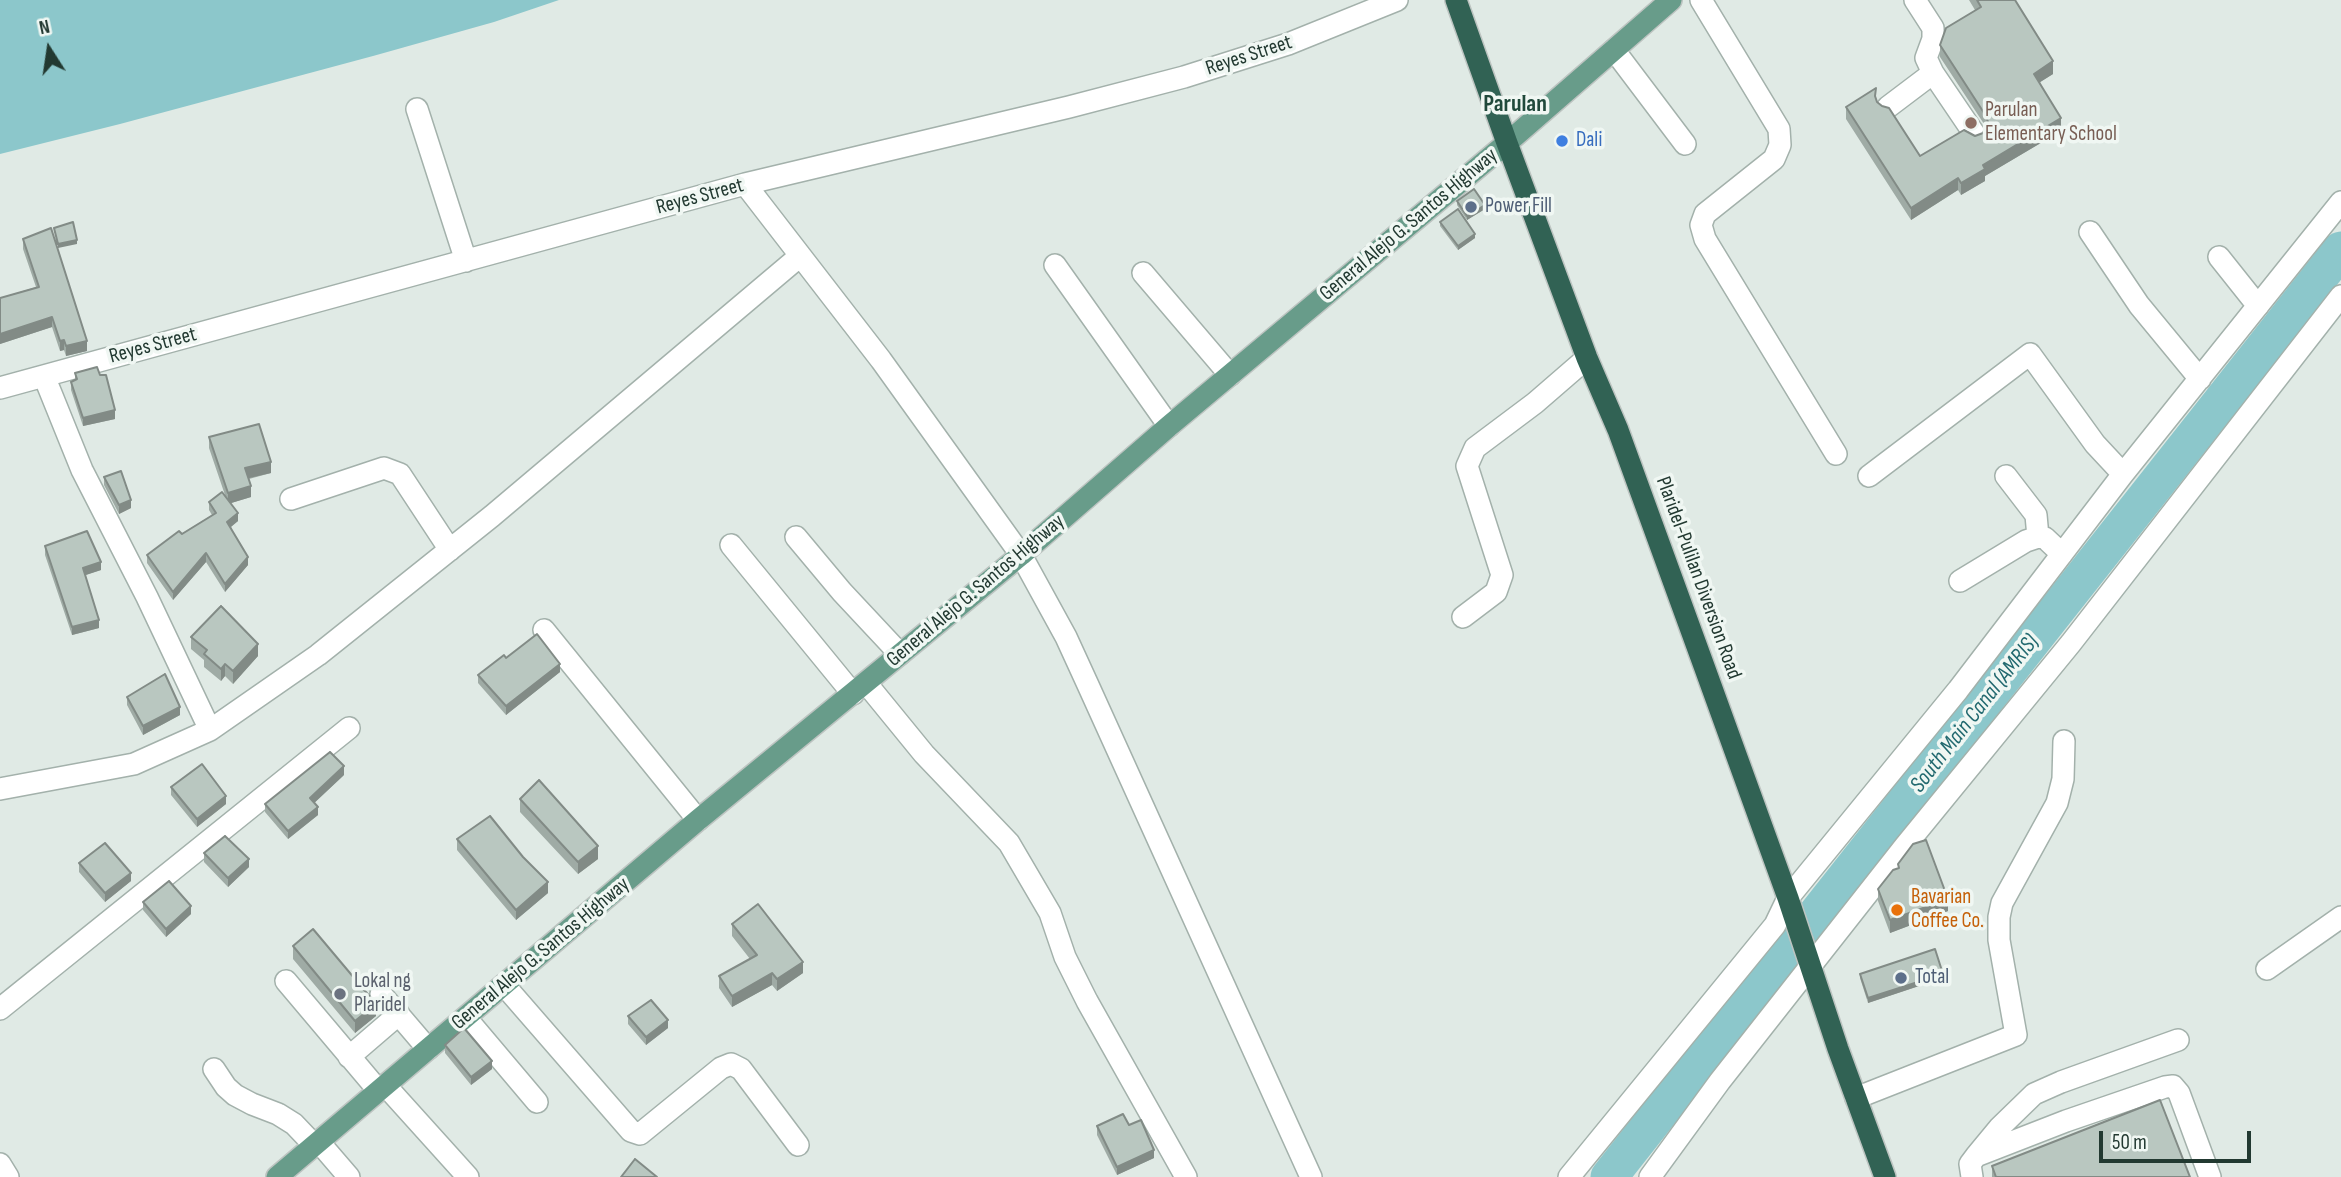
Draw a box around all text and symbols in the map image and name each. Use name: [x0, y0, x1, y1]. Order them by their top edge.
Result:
north arrow: [14, 14, 84, 84]
text: N: [37, 16, 52, 40]
street label: Reyes Street: [1203, 30, 1295, 82]
district label: Parulan: [1483, 91, 1547, 119]
place label: Parulan Elementary School: [1985, 98, 2117, 148]
marker: Parulan Elementary School: [1963, 115, 1979, 131]
place label: Dali: [1576, 128, 1603, 154]
marker: Dali: [1554, 133, 1570, 149]
street label: General Alejo G. Santos Highway: [1315, 143, 1503, 307]
street label: Reyes Street: [654, 173, 746, 221]
place label: Power Fill: [1485, 194, 1552, 220]
marker: Power Fill: [1463, 199, 1479, 215]
street label: Reyes Street: [107, 322, 199, 370]
street label: Plaridel-Pulilan Diversion Road: [1650, 473, 1746, 683]
street label: General Alejo G. Santos Highway: [882, 509, 1070, 673]
water label: South Main Canal (AMRIS): [1905, 629, 2045, 799]
street label: General Alejo G. Santos Highway: [447, 872, 635, 1036]
place label: Bavarian Coffee Co.: [1911, 885, 1984, 935]
marker: Bavarian Coffee Co.: [1889, 902, 1905, 918]
place label: Total: [1915, 965, 1949, 991]
place label: Lokal ng Plaridel: [354, 969, 411, 1019]
marker: Total: [1893, 970, 1909, 986]
marker: Lokal ng Plaridel: [332, 986, 348, 1002]
scale bar: [2103, 1118, 2255, 1162]
text: 50 m: [2112, 1130, 2147, 1155]

